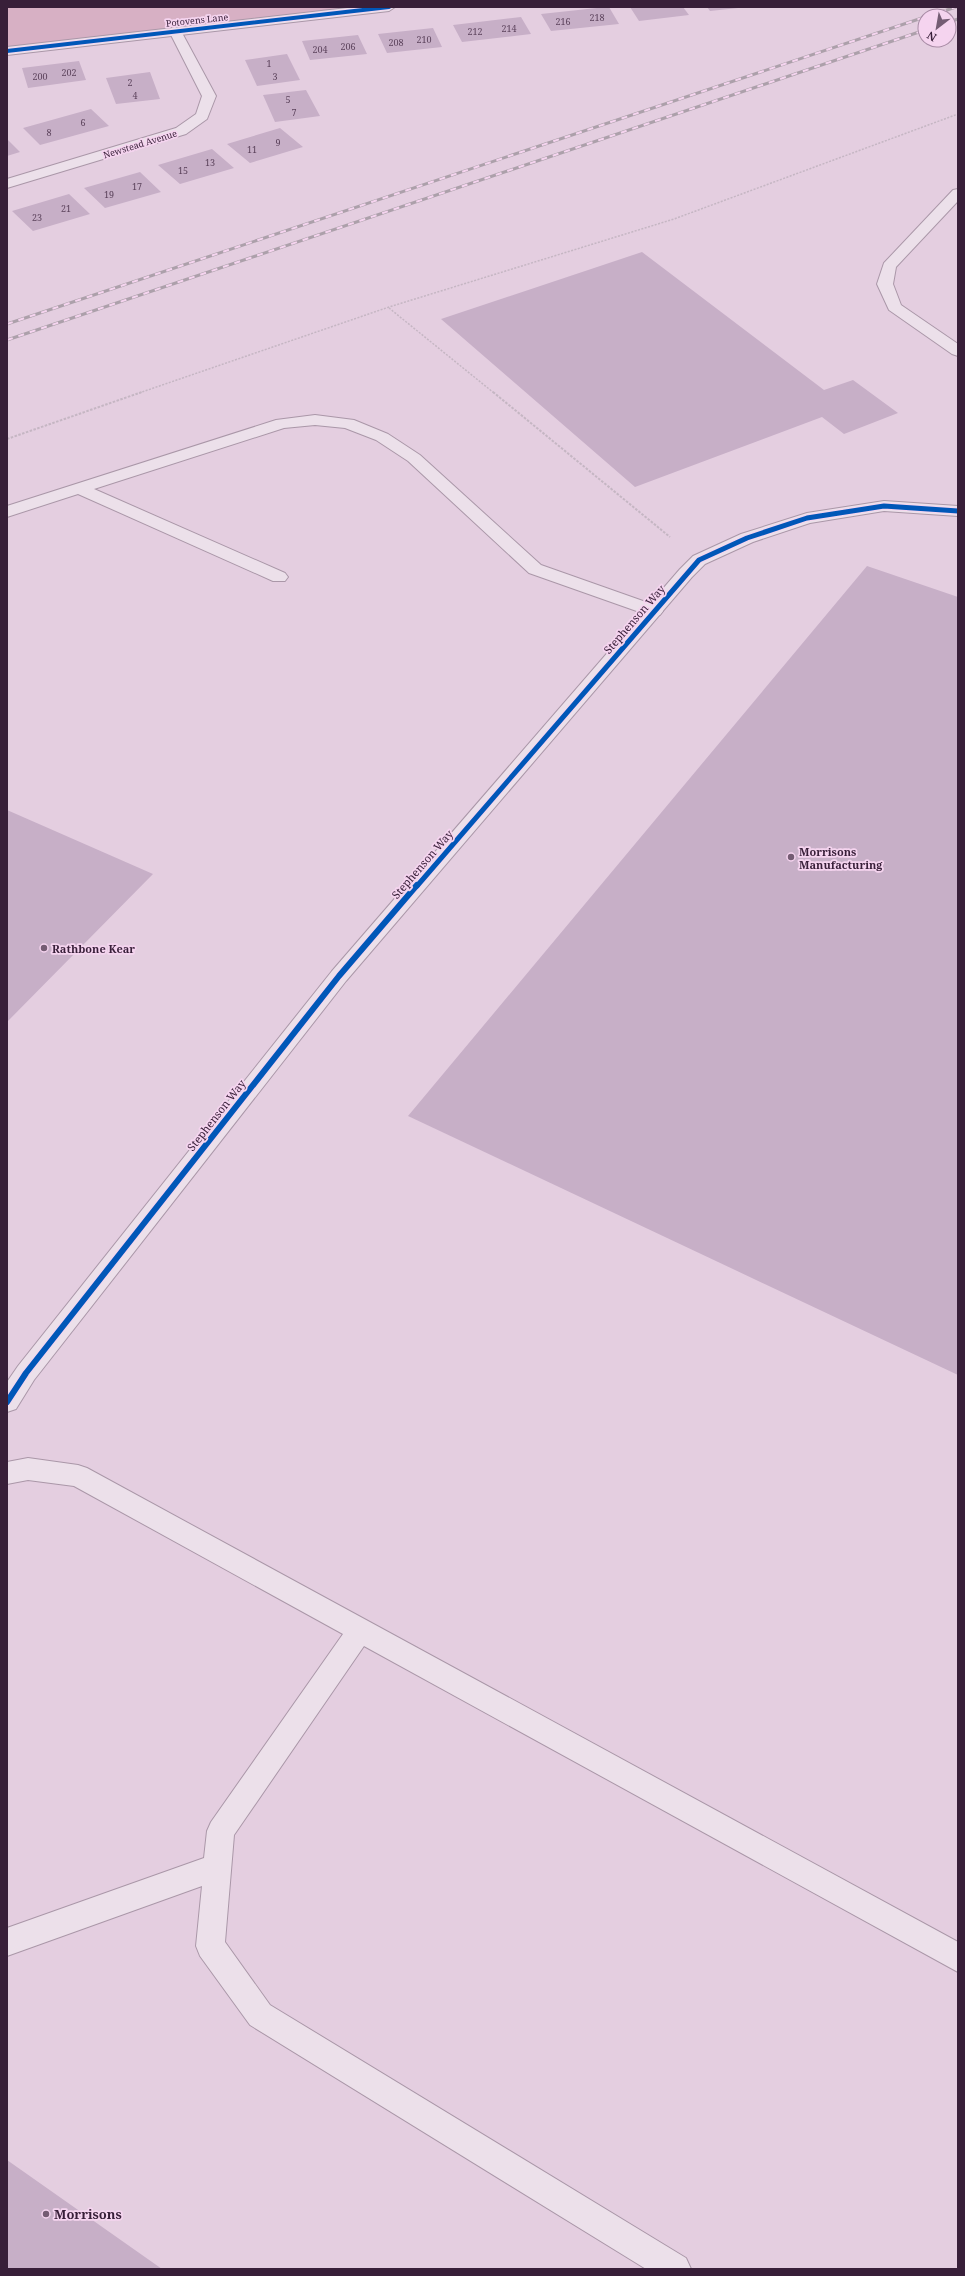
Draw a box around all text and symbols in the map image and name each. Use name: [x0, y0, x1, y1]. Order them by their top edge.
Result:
north arrow: [917, 8, 957, 48]
street label: Potovens Lane: [165, 10, 229, 30]
house number: 218: [589, 11, 605, 24]
house number: 216: [555, 15, 571, 28]
house number: 214: [501, 22, 517, 35]
house number: 212: [467, 25, 483, 38]
text: N: [924, 28, 939, 46]
house number: 210: [416, 33, 432, 46]
house number: 208: [388, 36, 404, 49]
house number: 206: [340, 40, 356, 53]
house number: 204: [312, 43, 328, 56]
house number: 1: [266, 57, 272, 70]
house number: 202: [61, 66, 77, 79]
house number: 200: [32, 70, 48, 83]
house number: 3: [272, 70, 278, 83]
house number: 2: [127, 76, 133, 89]
house number: 4: [132, 89, 138, 102]
house number: 5: [285, 93, 291, 106]
house number: 7: [291, 106, 297, 119]
house number: 6: [80, 116, 86, 129]
house number: 8: [46, 126, 52, 139]
street label: Newstead Avenue: [101, 127, 179, 161]
house number: 9: [275, 136, 281, 149]
house number: 11: [247, 143, 257, 156]
house number: 13: [205, 156, 215, 169]
house number: 15: [178, 164, 188, 177]
house number: 17: [132, 180, 142, 193]
house number: 19: [104, 188, 114, 201]
house number: 21: [61, 202, 71, 215]
house number: 23: [32, 211, 42, 224]
street label: Stephenson Way: [600, 581, 669, 657]
street label: Stephenson Way: [388, 826, 457, 902]
place label: Morrisons Manufacturing: [799, 844, 883, 872]
marker: Morrisons Manufacturing: [786, 852, 796, 862]
place label: Rathbone Kear: [52, 941, 135, 956]
marker: Rathbone Kear: [39, 943, 49, 953]
street label: Stephenson Way: [183, 1076, 249, 1154]
place label: Morrisons: [54, 2205, 122, 2223]
marker: Morrisons: [41, 2209, 51, 2219]

